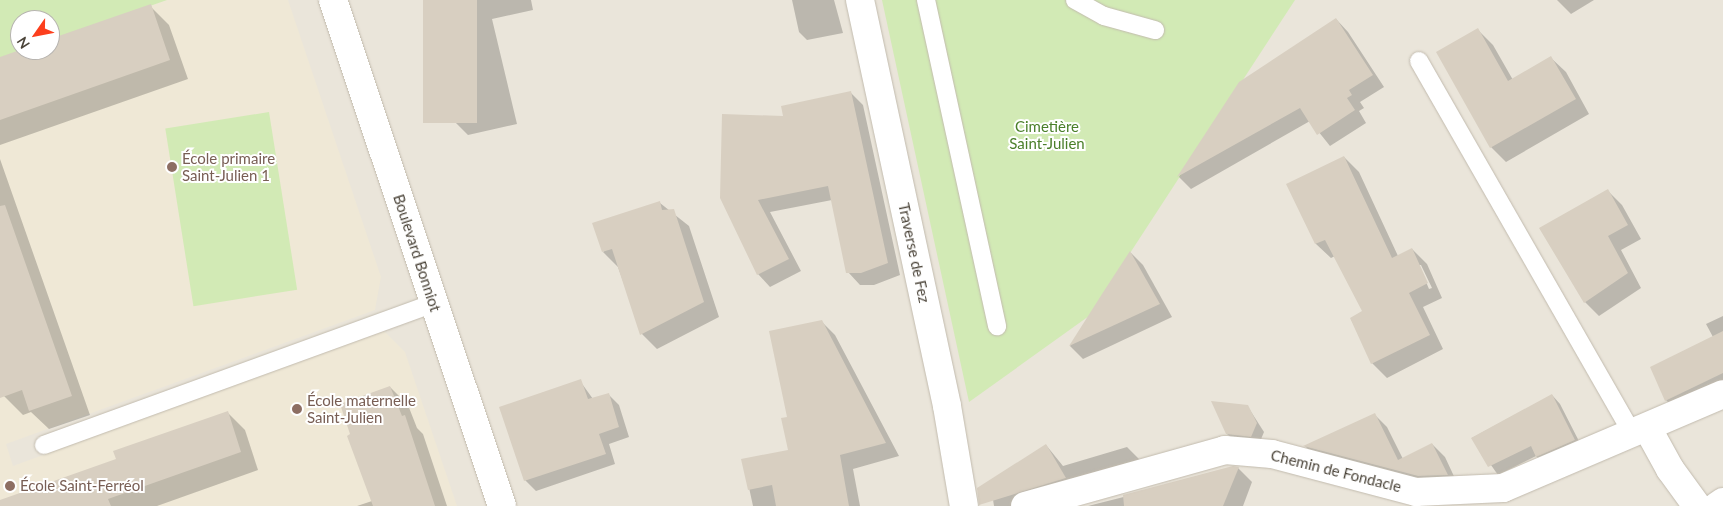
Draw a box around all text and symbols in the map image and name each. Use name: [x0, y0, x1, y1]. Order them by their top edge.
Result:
north arrow: [10, 10, 60, 60]
text: N: [13, 34, 33, 52]
park label: Cimetière Saint-Julien: [1009, 117, 1085, 152]
place label: École primaire Saint-Julien 1: [182, 149, 275, 184]
marker: École primaire Saint-Julien 1: [166, 161, 178, 173]
street label: Boulevard Bonniot: [390, 192, 444, 314]
street label: Traverse de Fez: [895, 201, 933, 305]
place label: École maternelle Saint-Julien: [307, 391, 416, 426]
marker: École maternelle Saint-Julien: [291, 403, 303, 415]
street label: Chemin de Fondacle: [1269, 446, 1403, 496]
place label: École Saint-Ferréol: [20, 477, 144, 495]
marker: École Saint-Ferréol: [4, 480, 16, 492]

